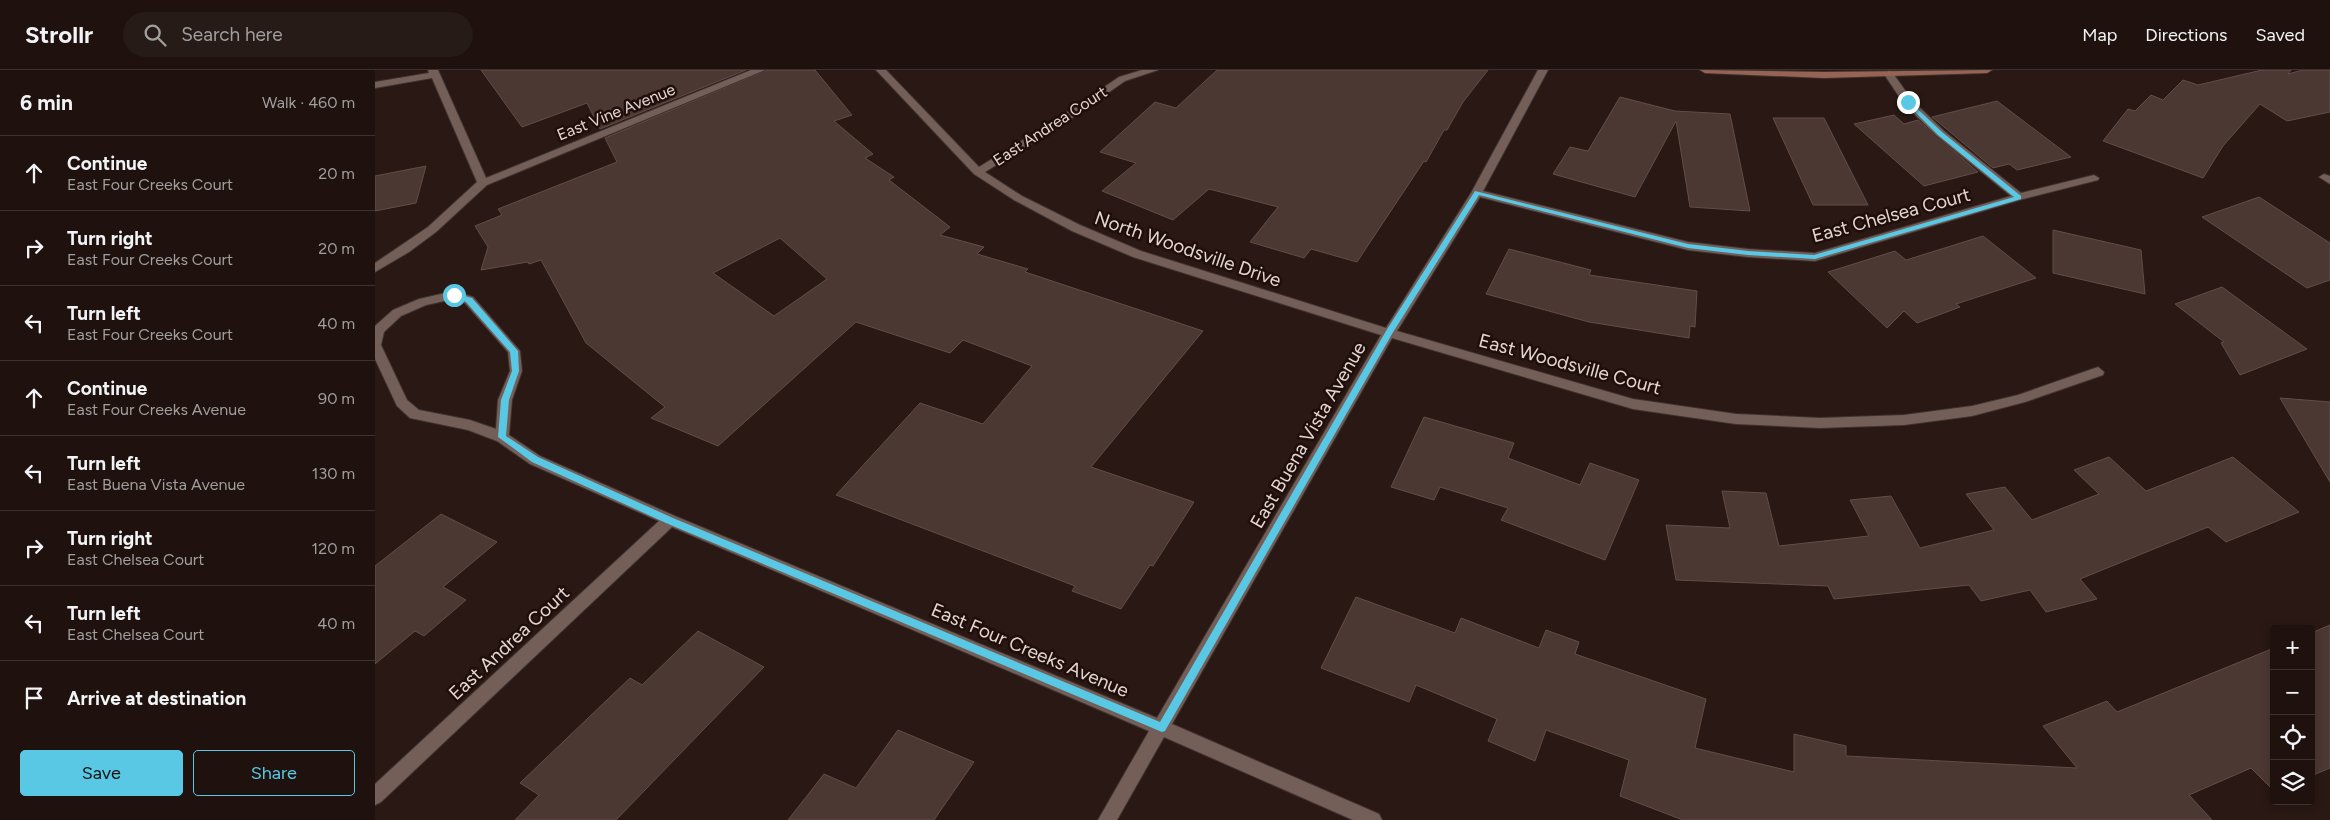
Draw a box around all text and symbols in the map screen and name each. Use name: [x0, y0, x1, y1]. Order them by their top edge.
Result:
search box: [123, 12, 473, 57]
text: Strollr: [25, 20, 93, 49]
icon: search: [141, 21, 169, 49]
text: Search here: [181, 23, 283, 46]
text: Map: [2082, 24, 2117, 46]
text: Directions: [2145, 24, 2227, 46]
text: Saved: [2255, 24, 2305, 46]
street label: East Vine Avenue: [554, 80, 678, 144]
street label: East Andrea Court: [990, 82, 1110, 170]
text: 6 min: [20, 90, 73, 115]
route end: [1897, 91, 1920, 114]
text: Walk · 460 m: [262, 93, 355, 112]
text: Continue: [67, 152, 147, 175]
icon: ahead: [20, 159, 48, 187]
text: 20 m: [318, 164, 355, 183]
text: East Four Creeks Court: [67, 175, 233, 194]
street label: East Chelsea Court: [1809, 183, 1973, 247]
street label: North Woodsville Drive: [1092, 206, 1284, 292]
text: Turn right: [67, 227, 153, 250]
icon: right: [20, 234, 48, 262]
text: 20 m: [318, 239, 355, 258]
text: East Four Creeks Court: [67, 250, 233, 269]
route start: [443, 284, 466, 307]
text: Turn left: [67, 302, 141, 325]
icon: left: [20, 309, 48, 337]
text: 40 m: [317, 314, 355, 333]
text: East Four Creeks Court: [67, 325, 233, 344]
street label: East Woodsville Court: [1476, 329, 1664, 399]
street label: East Buena Vista Avenue: [1245, 338, 1371, 532]
text: Continue: [67, 377, 147, 400]
icon: ahead: [20, 384, 48, 412]
text: 90 m: [318, 389, 355, 408]
text: East Four Creeks Avenue: [67, 400, 246, 419]
text: Turn left: [67, 452, 141, 475]
icon: left: [20, 459, 48, 487]
text: 130 m: [312, 464, 355, 483]
text: East Buena Vista Avenue: [67, 475, 245, 494]
text: Turn right: [67, 527, 153, 550]
icon: right: [20, 534, 48, 562]
text: 120 m: [312, 539, 355, 558]
text: East Chelsea Court: [67, 550, 204, 569]
street label: East Andrea Court: [444, 581, 574, 705]
street label: East Four Creeks Avenue: [928, 598, 1132, 702]
text: Turn left: [67, 602, 141, 625]
icon: left: [20, 609, 48, 637]
text: 40 m: [317, 614, 355, 633]
text: East Chelsea Court: [67, 625, 204, 644]
map controls: [2270, 625, 2315, 805]
button: +: [2270, 625, 2315, 670]
button: −: [2270, 670, 2315, 715]
icon: arrive: [20, 684, 48, 712]
text: Arrive at destination: [67, 687, 246, 710]
button: locate: [2270, 715, 2315, 760]
button: Save: [20, 750, 183, 796]
button: Share: [193, 750, 355, 796]
button: layers: [2270, 760, 2315, 805]

